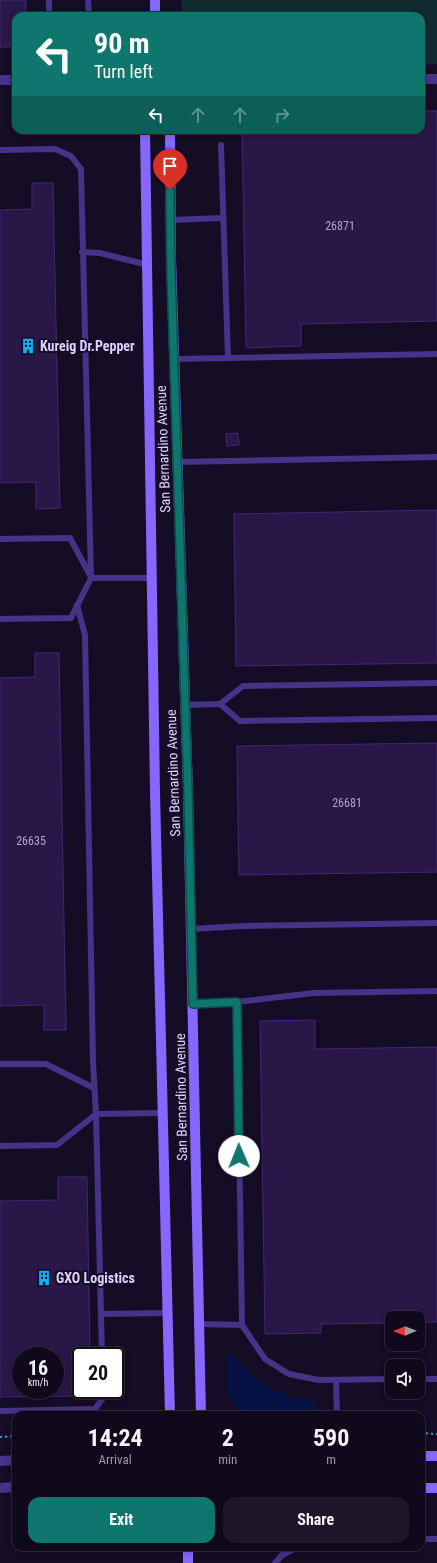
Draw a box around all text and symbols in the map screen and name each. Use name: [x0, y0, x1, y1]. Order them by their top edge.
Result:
text: 90 m: [94, 27, 150, 60]
icon: left: [28, 28, 80, 80]
text: Turn left: [94, 61, 153, 82]
icon: left: [145, 104, 167, 126]
icon: ahead: [187, 104, 209, 126]
icon: ahead: [229, 104, 251, 126]
icon: right: [271, 104, 293, 126]
pin: [153, 149, 187, 190]
icon: arrive: [159, 155, 181, 177]
house number: 26871: [325, 219, 355, 233]
building icon: Kureig Dr.Pepper: [19, 337, 37, 355]
place label: Kureig Dr.Pepper: [40, 338, 135, 354]
street label: San Bernardino Avenue: [153, 385, 173, 513]
street label: San Bernardino Avenue: [163, 709, 183, 837]
house number: 26681: [332, 796, 362, 810]
house number: 26635: [16, 834, 46, 848]
street label: San Bernardino Avenue: [172, 1033, 190, 1161]
position arrow: [218, 1135, 260, 1177]
building icon: GXO Logistics: [35, 1269, 53, 1287]
place label: GXO Logistics: [56, 1270, 135, 1286]
north arrow: [385, 1311, 425, 1351]
map controls: [385, 1311, 425, 1399]
speed limit sign: 20: [72, 1347, 124, 1399]
text: 16: [28, 1356, 48, 1380]
button: sound: [385, 1359, 425, 1399]
text: km/h: [28, 1377, 48, 1388]
text: 14:24: [88, 1424, 143, 1452]
text: 2: [222, 1424, 234, 1452]
text: 590: [313, 1424, 349, 1452]
text: Arrival: [99, 1452, 132, 1467]
text: min: [218, 1452, 237, 1467]
text: m: [326, 1452, 336, 1467]
button: Exit: [28, 1497, 215, 1543]
button: Share: [223, 1497, 409, 1543]

